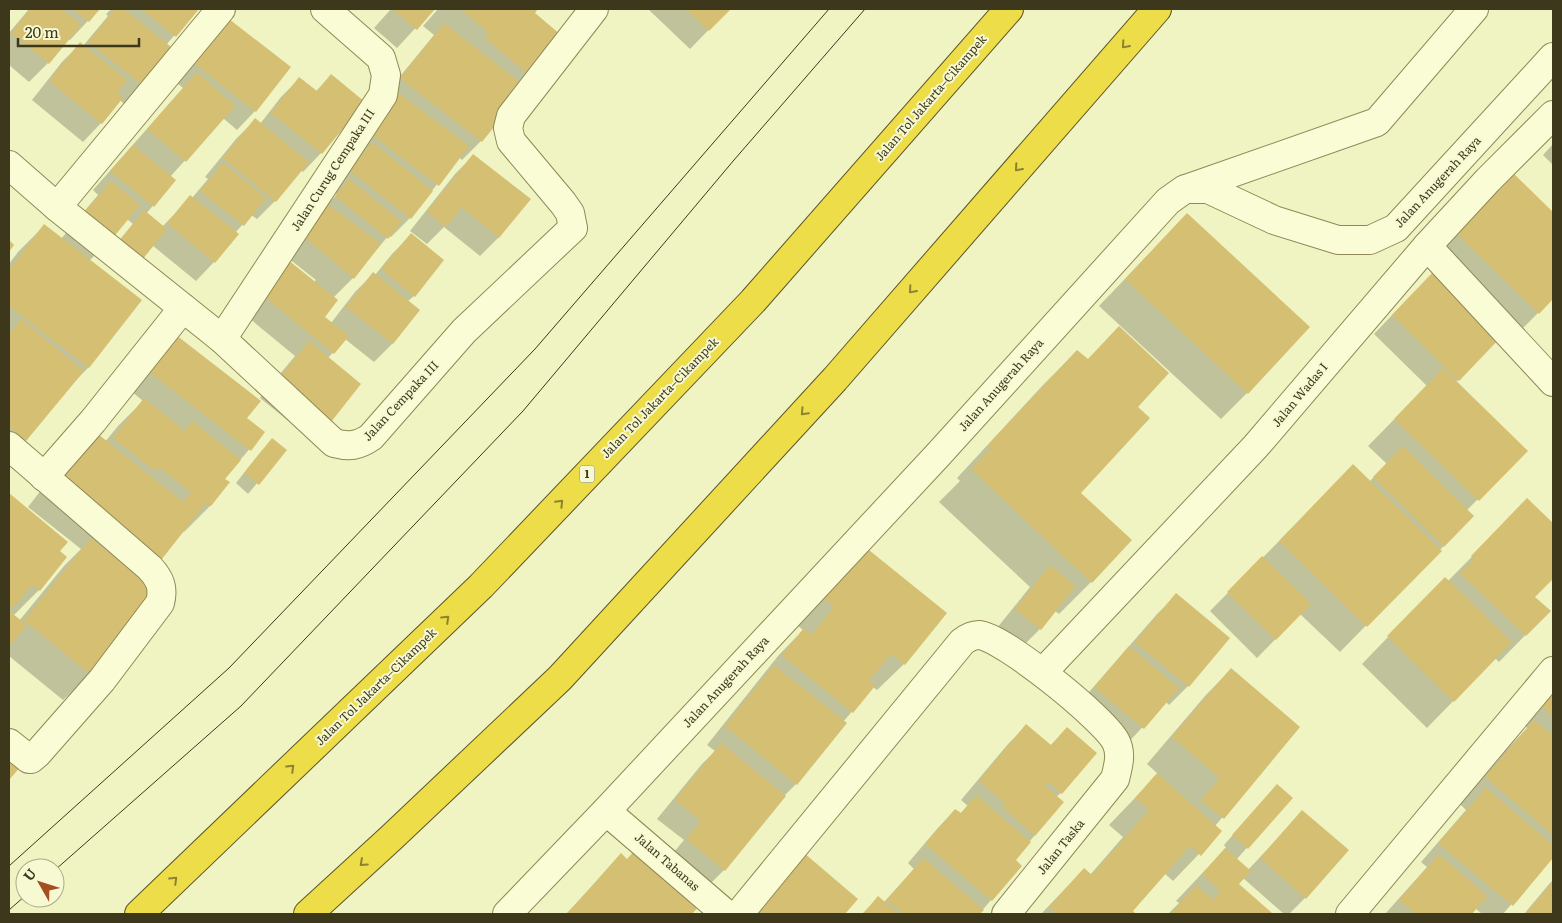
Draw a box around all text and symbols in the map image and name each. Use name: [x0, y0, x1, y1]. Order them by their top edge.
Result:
scale bar: [18, 15, 139, 47]
text: 20 m: [25, 20, 59, 43]
street label: Jalan Tol Jakarta–Cikampek: [870, 30, 991, 164]
one-way arrow: [1122, 40, 1131, 49]
street label: Jalan Curug Cempaka III: [286, 105, 379, 234]
street label: Jalan Anugerah Raya: [1390, 131, 1485, 231]
one-way arrow: [1015, 162, 1024, 171]
one-way arrow: [908, 285, 917, 294]
street label: Jalan Tol Jakarta–Cikampek: [596, 332, 723, 462]
street label: Jalan Anugerah Raya: [953, 333, 1047, 435]
street label: Jalan Cempaka III: [358, 356, 442, 445]
street label: Jalan Wadas I: [1267, 358, 1332, 430]
one-way arrow: [801, 406, 810, 415]
road number: 1: [580, 466, 594, 482]
one-way arrow: [554, 500, 563, 509]
one-way arrow: [440, 616, 449, 625]
street label: Jalan Tol Jakarta–Cikampek: [311, 623, 440, 749]
street label: Jalan Anugerah Raya: [678, 631, 773, 731]
one-way arrow: [285, 765, 294, 774]
street label: Jalan Taska: [1032, 814, 1089, 878]
street label: Jalan Tabanas: [631, 828, 705, 895]
one-way arrow: [360, 857, 369, 866]
north arrow: [15, 858, 65, 908]
text: U: [18, 864, 40, 885]
one-way arrow: [168, 877, 177, 886]

